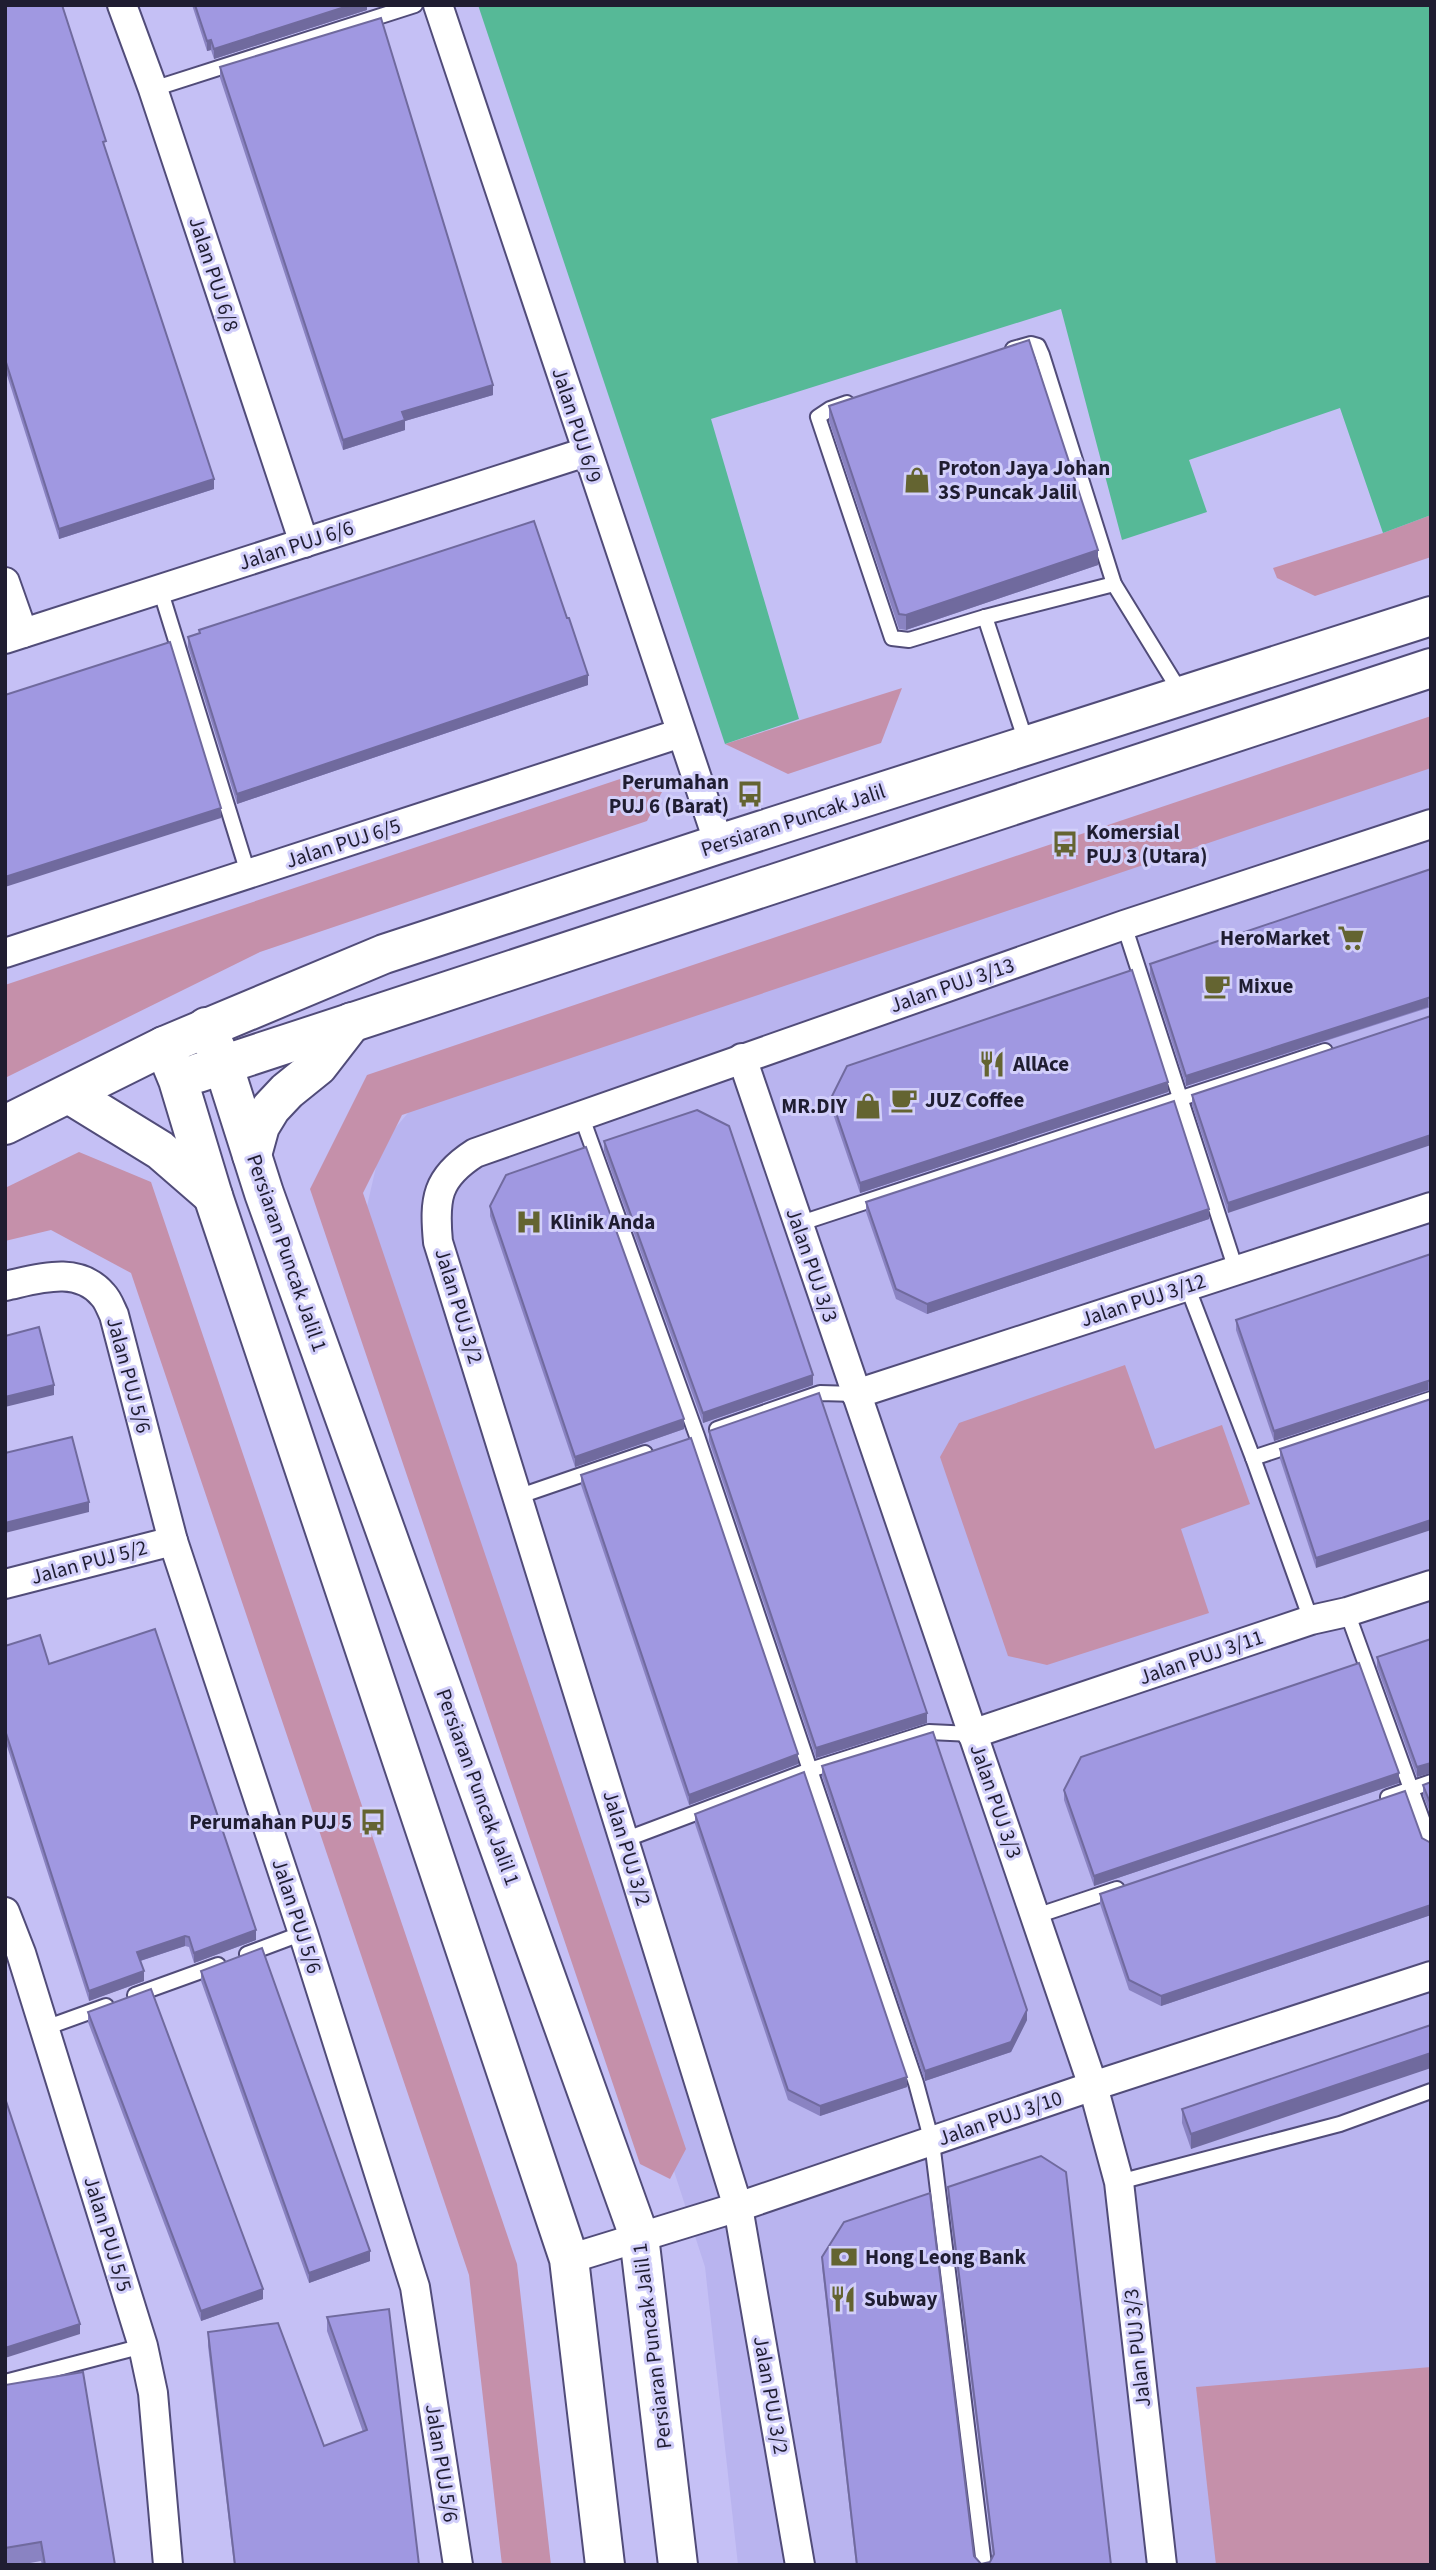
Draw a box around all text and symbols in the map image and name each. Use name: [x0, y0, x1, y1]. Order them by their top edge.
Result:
street label: Jalan PUJ 6/8: [181, 213, 247, 335]
street label: Jalan PUJ 6/9: [544, 364, 610, 486]
place label: Proton Jaya Johan 3S Puncak Jalil: [938, 453, 1110, 507]
shop icon: Proton Jaya Johan 3S Puncak Jalil: [902, 465, 932, 495]
street label: Jalan PUJ 6/6: [235, 512, 357, 578]
place label: Perumahan PUJ 6 (Barat): [609, 767, 729, 821]
street label: Persiaran Puncak Jalil: [697, 776, 889, 864]
bus stop icon: Perumahan PUJ 6 (Barat): [735, 779, 765, 809]
street label: Jalan PUJ 6/5: [282, 810, 404, 876]
place label: Komersial PUJ 3 (Utara): [1086, 817, 1207, 871]
bus stop icon: Komersial PUJ 3 (Utara): [1050, 829, 1080, 859]
place label: HeroMarket: [1220, 923, 1330, 953]
supermarket icon: HeroMarket: [1336, 923, 1366, 953]
street label: Jalan PUJ 3/13: [886, 950, 1018, 1020]
cafe icon: Mixue: [1202, 971, 1232, 1001]
place label: Mixue: [1238, 971, 1294, 1001]
restaurant icon: AllAce: [977, 1049, 1007, 1079]
place label: AllAce: [1012, 1049, 1069, 1079]
cafe icon: JUZ Coffee: [889, 1085, 919, 1115]
place label: JUZ Coffee: [925, 1085, 1024, 1115]
place label: MR.DIY: [781, 1091, 848, 1121]
shop icon: MR.DIY: [853, 1091, 883, 1121]
street label: Persiaran Puncak Jalil 1: [239, 1150, 335, 1356]
street label: Jalan PUJ 3/3: [778, 1204, 846, 1326]
hospital icon: Klinik Anda: [514, 1207, 544, 1237]
place label: Klinik Anda: [550, 1207, 655, 1237]
street label: Jalan PUJ 3/2: [427, 1245, 491, 1367]
street label: Jalan PUJ 3/12: [1077, 1266, 1209, 1334]
street label: Jalan PUJ 5/6: [99, 1314, 159, 1436]
street label: Jalan PUJ 5/2: [28, 1532, 150, 1592]
street label: Jalan PUJ 3/11: [1135, 1622, 1267, 1692]
street label: Persiaran Puncak Jalil 1: [428, 1685, 528, 1889]
street label: Jalan PUJ 3/3: [962, 1740, 1030, 1862]
street label: Jalan PUJ 3/2: [595, 1787, 659, 1909]
place label: Perumahan PUJ 5: [189, 1807, 352, 1837]
bus stop icon: Perumahan PUJ 5: [358, 1807, 388, 1837]
street label: Jalan PUJ 5/6: [264, 1855, 330, 1977]
street label: Jalan PUJ 3/10: [934, 2083, 1066, 2153]
street label: Jalan PUJ 5/5: [76, 2173, 140, 2295]
street label: Persiaran Puncak Jalil 1: [624, 2241, 680, 2451]
bank icon: Hong Leong Bank: [829, 2242, 859, 2272]
place label: Hong Leong Bank: [865, 2242, 1027, 2272]
restaurant icon: Subway: [828, 2284, 858, 2314]
place label: Subway: [864, 2284, 938, 2314]
street label: Jalan PUJ 3/3: [1116, 2287, 1158, 2409]
street label: Jalan PUJ 3/2: [746, 2334, 796, 2456]
street label: Jalan PUJ 5/6: [418, 2402, 466, 2524]

